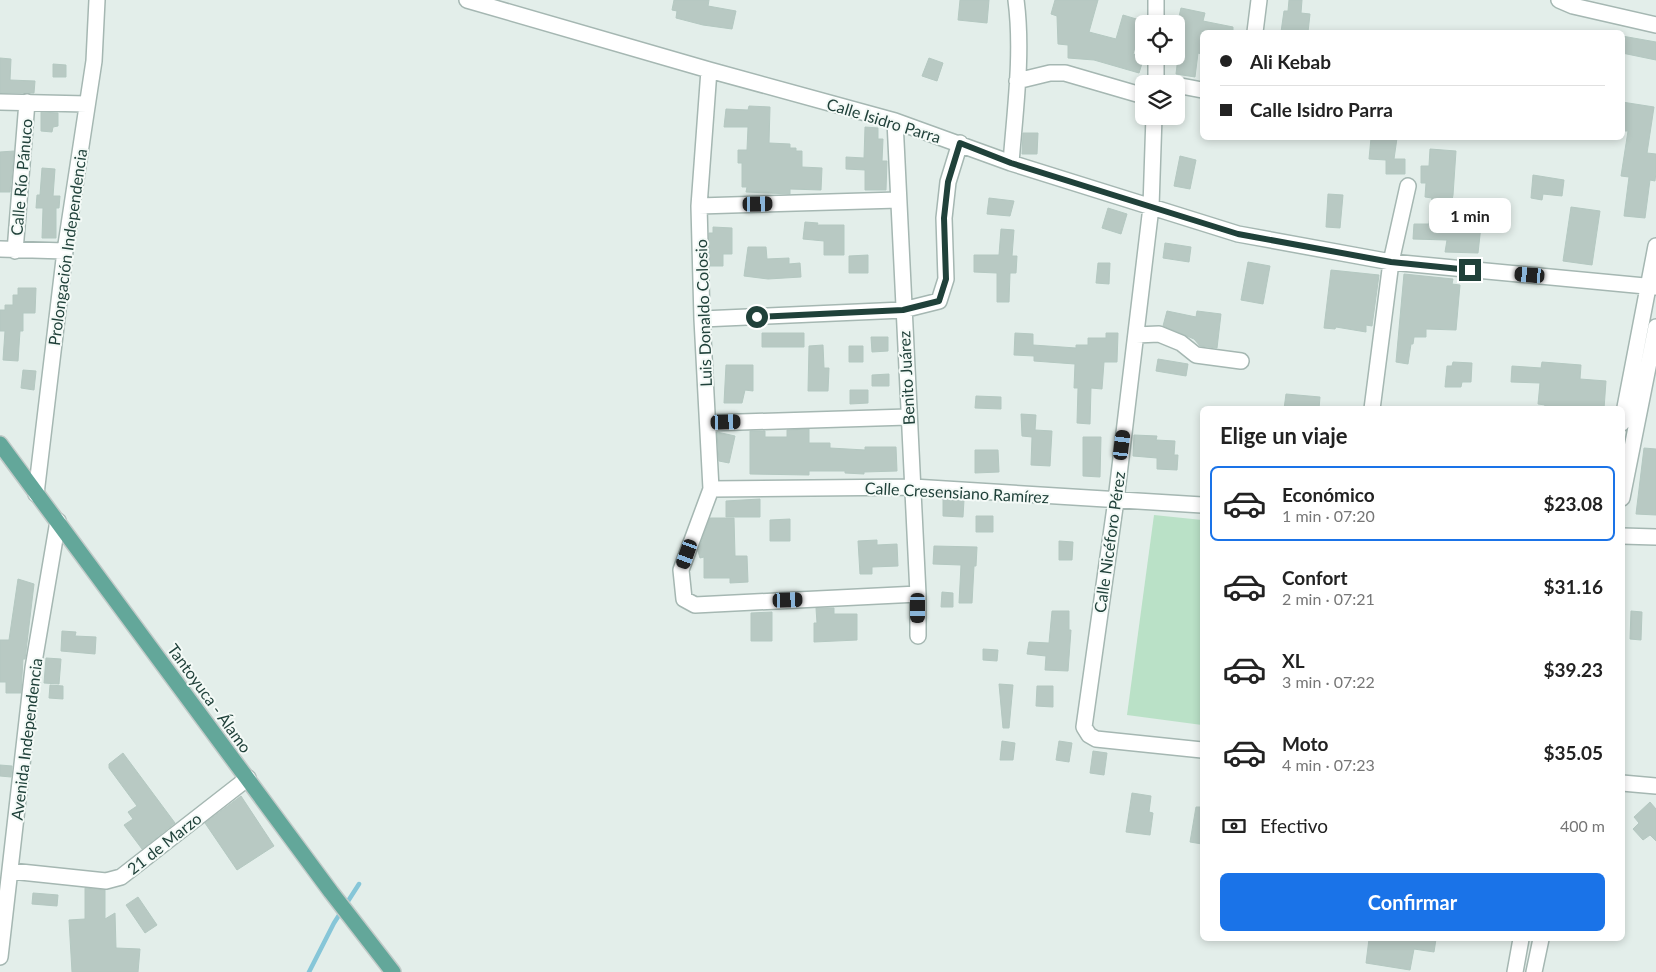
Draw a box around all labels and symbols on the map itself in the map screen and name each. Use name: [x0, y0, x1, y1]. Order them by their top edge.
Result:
street label: Calle Isidro Parra: [825, 94, 943, 146]
street label: Calle Río Pánuco: [6, 118, 36, 236]
street label: Prolongación Independencia: [44, 147, 90, 347]
car: [742, 196, 773, 212]
callout: 1 min: [1429, 198, 1511, 232]
street label: Luis Donaldo Colosio: [691, 239, 715, 387]
route end: [1459, 259, 1481, 281]
car: [1514, 266, 1545, 284]
route start: [746, 306, 768, 328]
street label: Benito Juárez: [894, 330, 918, 426]
car: [710, 414, 741, 430]
car: [1112, 429, 1131, 461]
street label: Calle Nicéforo Pérez: [1090, 470, 1128, 614]
street label: Calle Cresensiano Ramírez: [864, 478, 1050, 506]
car: [674, 537, 699, 571]
car: [772, 592, 803, 608]
car: [910, 593, 925, 623]
street label: Tantoyuca - Álamo: [164, 640, 256, 756]
street label: Avenida Independencia: [7, 657, 45, 821]
street label: 21 de Marzo: [123, 808, 205, 878]

